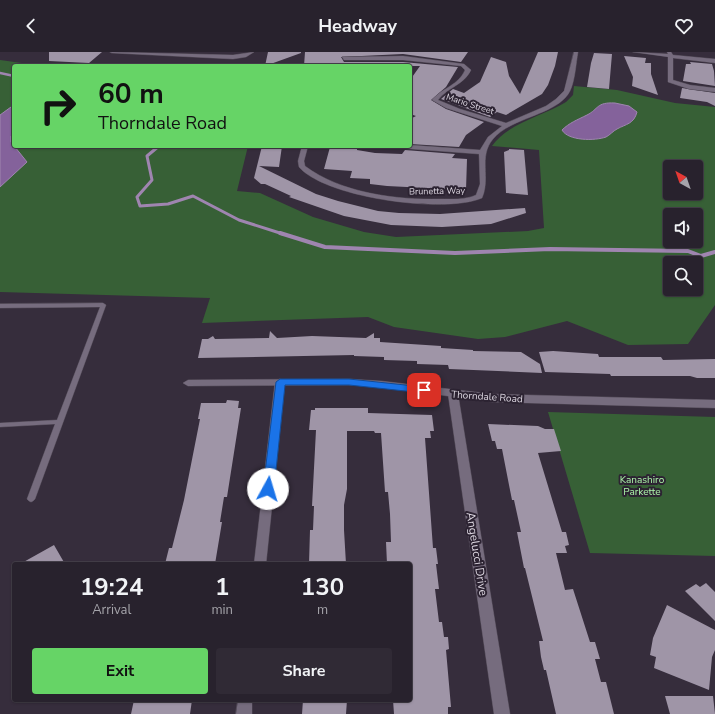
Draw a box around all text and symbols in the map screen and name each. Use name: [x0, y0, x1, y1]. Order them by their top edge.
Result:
text: Headway: [318, 14, 397, 38]
icon: back: [20, 15, 42, 37]
icon: heart: [673, 15, 695, 37]
text: 60 m: [98, 75, 164, 113]
icon: right: [32, 80, 84, 132]
street label: Mario Street: [445, 91, 496, 118]
text: Thorndale Road: [98, 111, 227, 135]
north arrow: [663, 160, 703, 200]
map controls: [663, 160, 703, 296]
street label: Brunetta Way: [409, 185, 466, 197]
button: sound: [663, 208, 703, 248]
button: search: [663, 256, 703, 296]
pin: [407, 373, 441, 407]
icon: arrive: [413, 379, 435, 401]
street label: Thorndale Road: [451, 388, 523, 406]
position arrow: [247, 468, 289, 510]
park label: Kanashiro Parkette: [620, 473, 665, 499]
street label: Angelucci Drive: [462, 511, 492, 597]
text: 19:24: [80, 571, 143, 603]
text: 1: [215, 571, 229, 603]
text: 130: [301, 571, 344, 603]
text: Arrival: [92, 601, 131, 619]
text: min: [211, 601, 233, 619]
text: m: [317, 601, 328, 619]
button: Exit: [32, 648, 208, 694]
button: Share: [216, 648, 392, 694]

